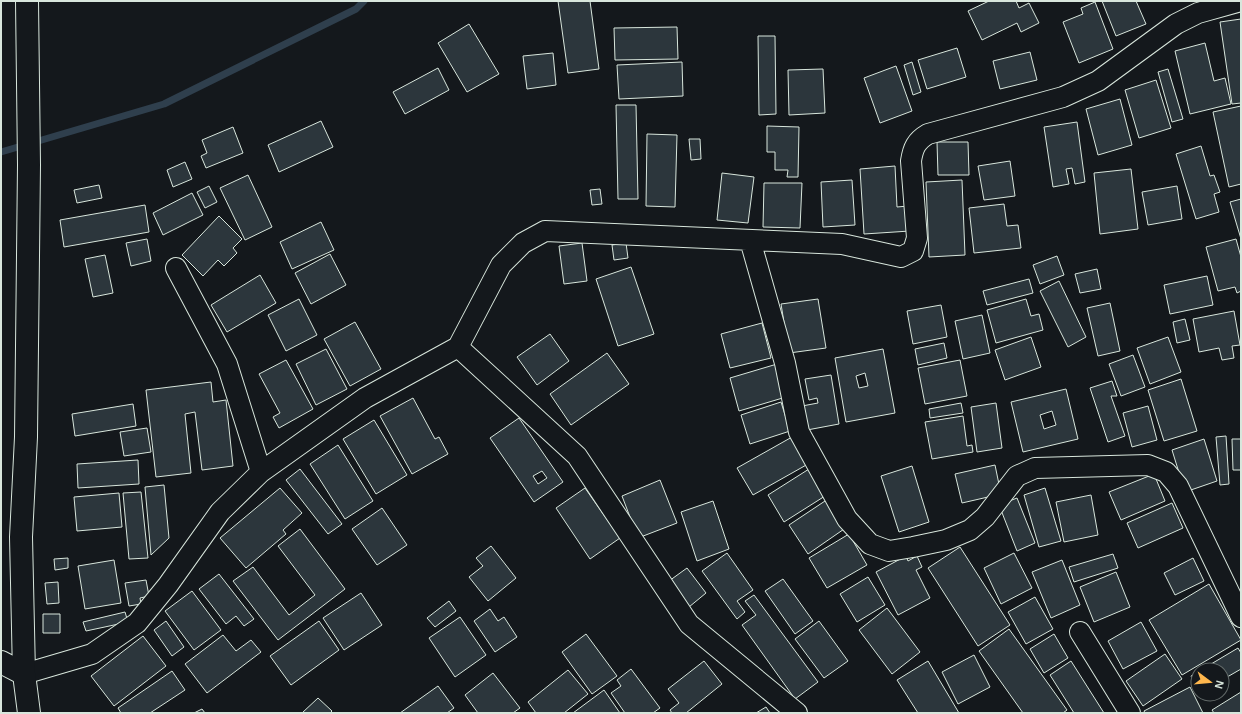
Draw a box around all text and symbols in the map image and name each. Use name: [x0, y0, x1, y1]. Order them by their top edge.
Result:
north arrow: [1190, 662, 1230, 702]
text: N: [1213, 679, 1226, 690]

